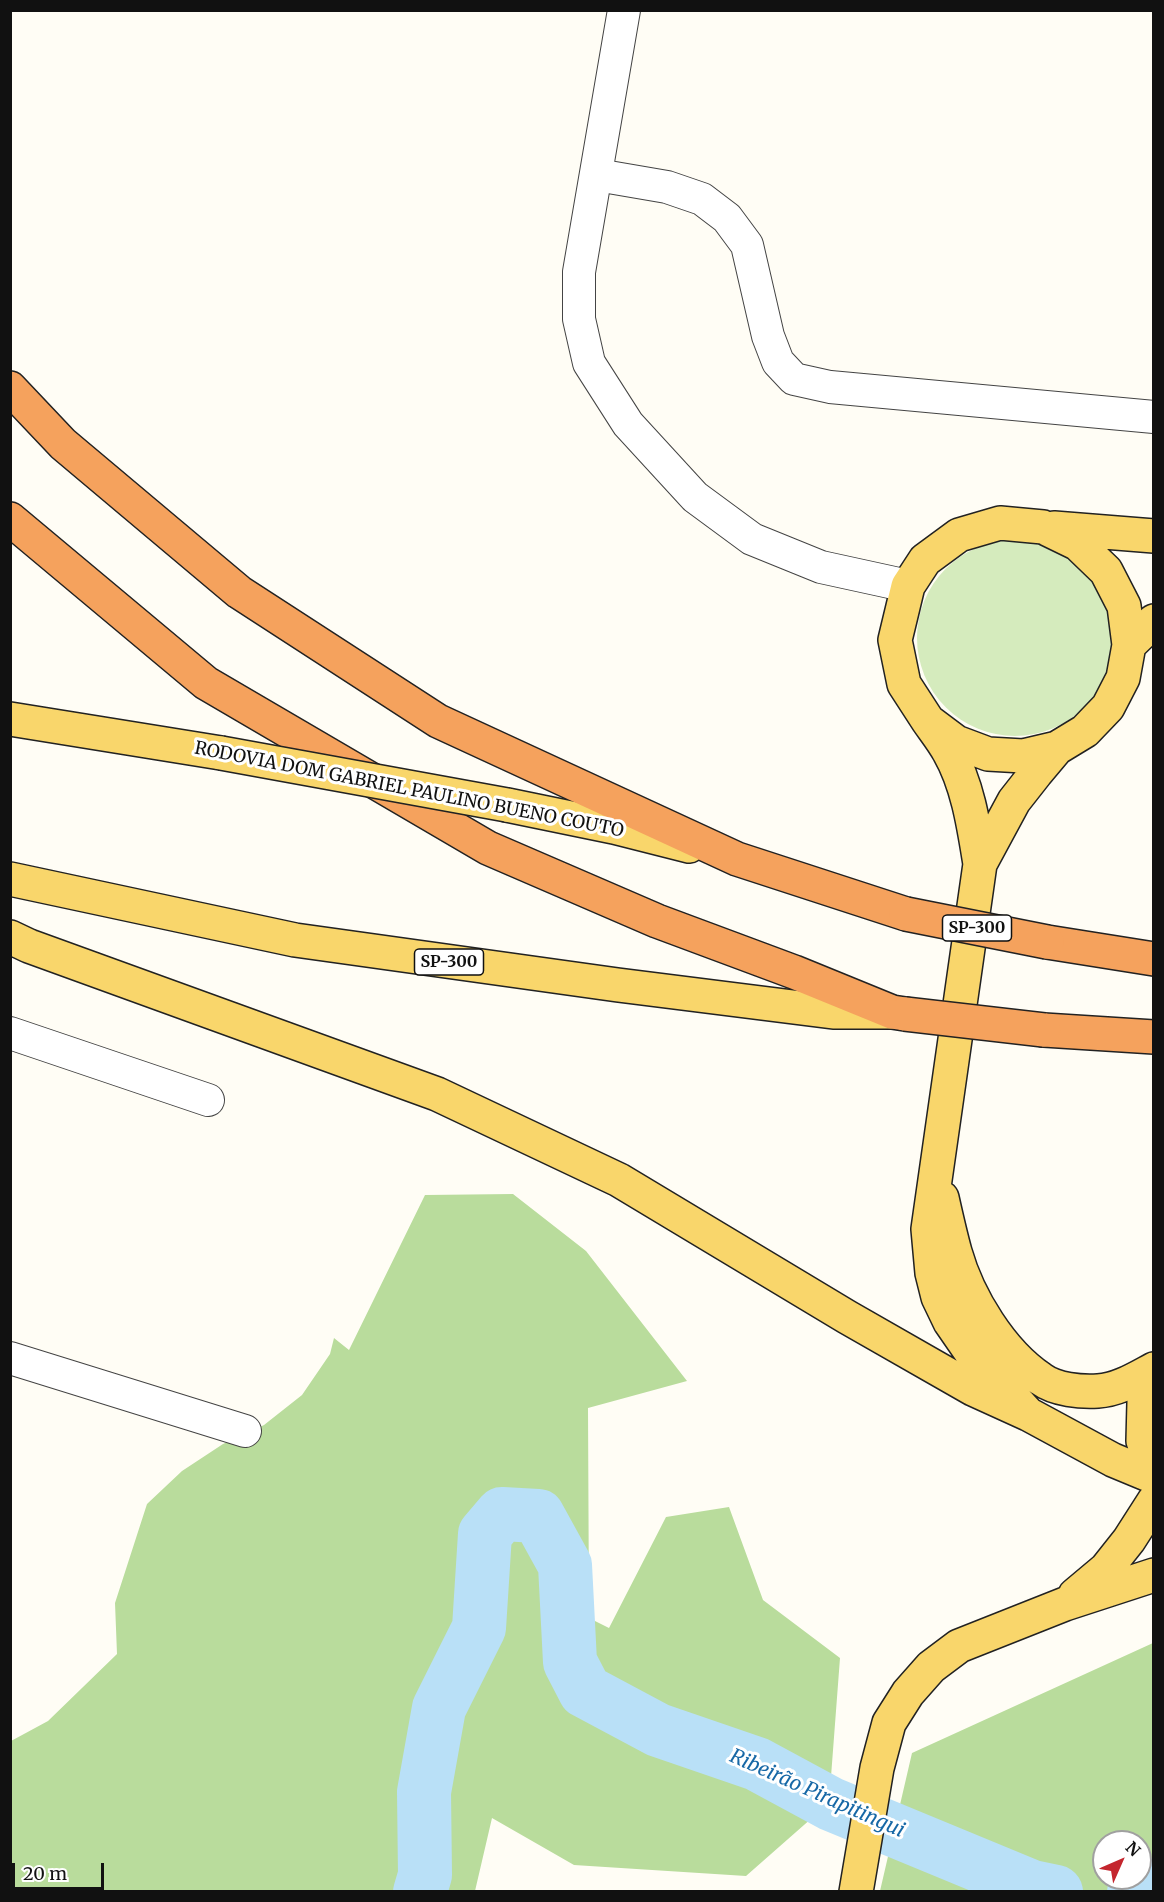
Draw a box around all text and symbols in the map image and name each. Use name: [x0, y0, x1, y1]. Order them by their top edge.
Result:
street label: RODOVIA DOM GABRIEL PAULINO BUENO COUTO: [193, 738, 625, 842]
road number: SP-300: [942, 915, 1012, 941]
road number: SP-300: [414, 949, 484, 975]
water label: Ribeirão Pirapitingui: [726, 1745, 908, 1843]
north arrow: [1092, 1830, 1152, 1890]
text: N: [1122, 1837, 1145, 1860]
scale bar: [15, 1851, 106, 1889]
text: 20 m: [23, 1862, 67, 1885]

